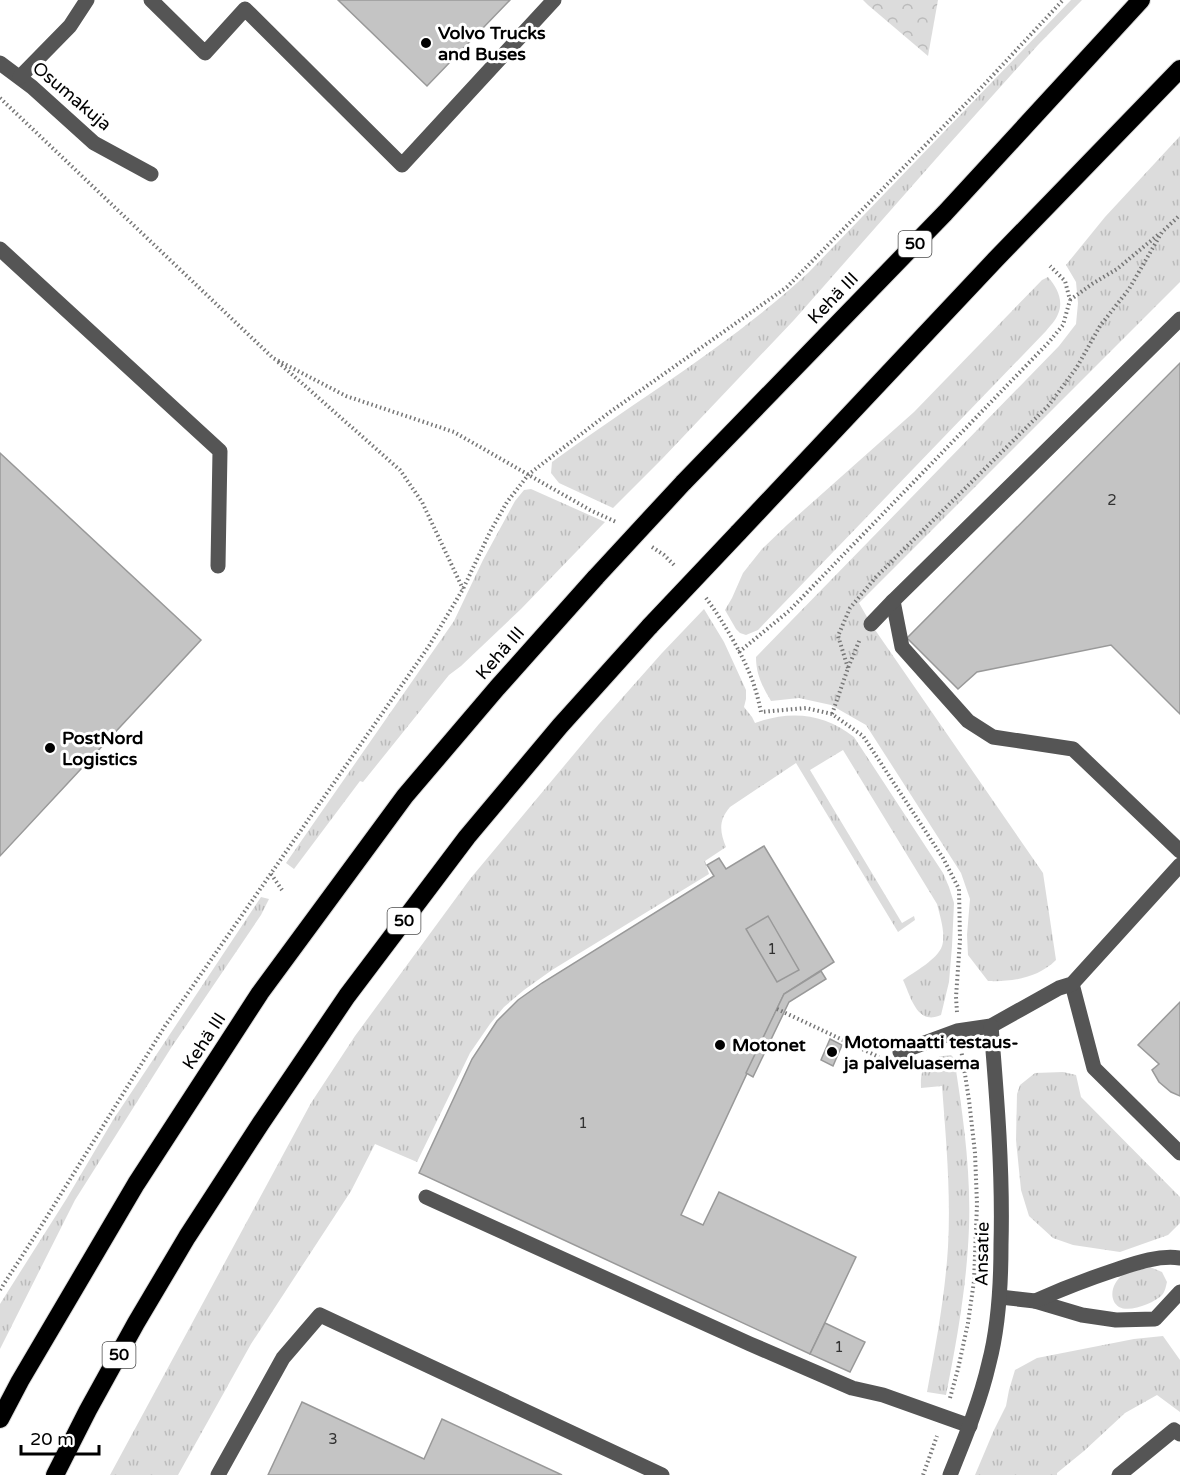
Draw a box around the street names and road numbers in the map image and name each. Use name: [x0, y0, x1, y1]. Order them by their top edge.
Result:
street label: Osumakuja: [28, 57, 116, 135]
road number: 50: [898, 231, 932, 257]
street label: Kehä III: [803, 268, 863, 328]
street label: Kehä III: [471, 622, 529, 684]
road number: 50: [388, 908, 420, 934]
street label: Kehä III: [178, 1008, 230, 1074]
street label: Ansatie: [970, 1222, 994, 1286]
road number: 50: [102, 1342, 136, 1368]

